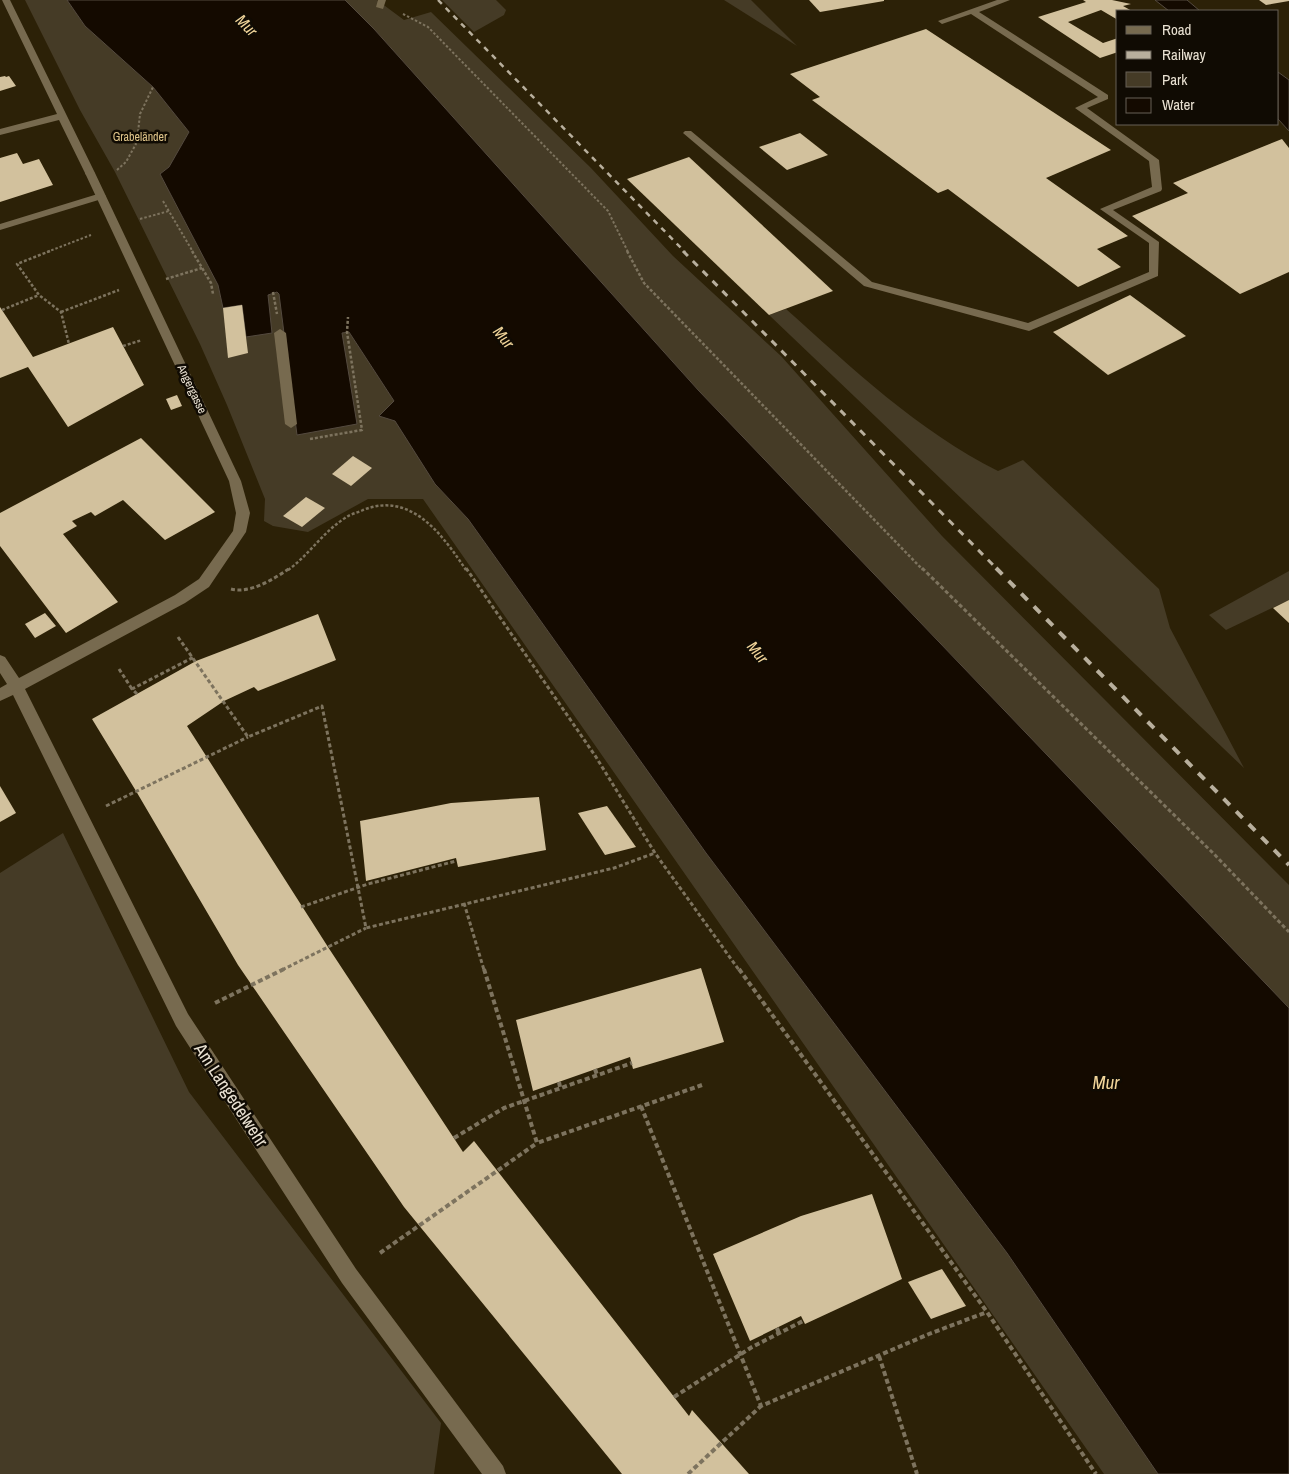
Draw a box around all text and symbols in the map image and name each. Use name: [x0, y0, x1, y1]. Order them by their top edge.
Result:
water label: Mur: [231, 9, 263, 41]
legend: [1116, 10, 1279, 125]
text: Road: [1162, 19, 1191, 40]
text: Railway: [1162, 44, 1207, 65]
text: Park: [1162, 69, 1188, 90]
text: Water: [1162, 94, 1194, 115]
park label: Grabeländer: [113, 129, 168, 145]
water label: Mur: [488, 321, 520, 353]
street label: Angergasse: [173, 361, 210, 416]
water label: Mur: [742, 636, 774, 668]
street label: Am Langedelwehr: [188, 1037, 274, 1151]
water label: Mur: [1093, 1069, 1120, 1095]

